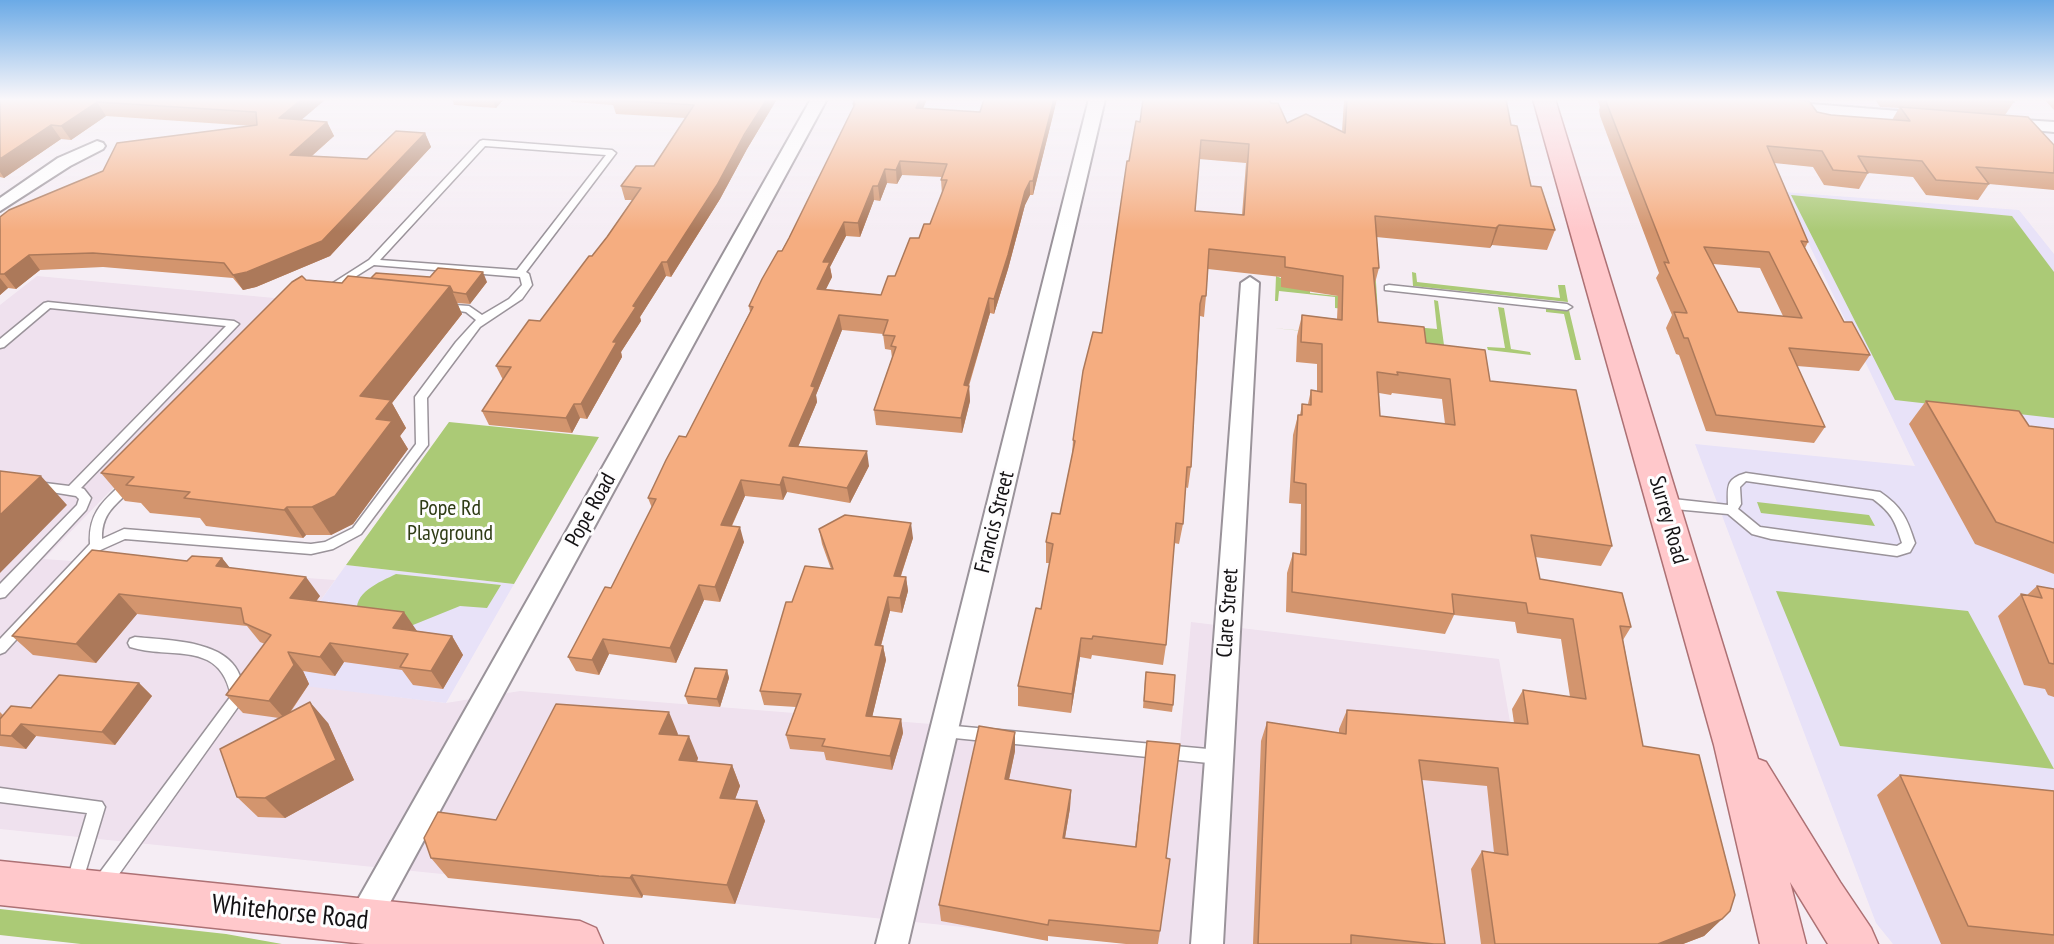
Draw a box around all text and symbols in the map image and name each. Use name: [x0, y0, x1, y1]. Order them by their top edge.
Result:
street label: Francis Street: [970, 468, 1020, 576]
street label: Pope Road: [560, 469, 622, 551]
street label: Surrey Road: [1643, 473, 1693, 567]
park label: Pope Rd Playground: [407, 496, 493, 548]
street label: Clare Street: [1212, 568, 1244, 658]
street label: Whitehorse Road: [210, 889, 370, 937]

